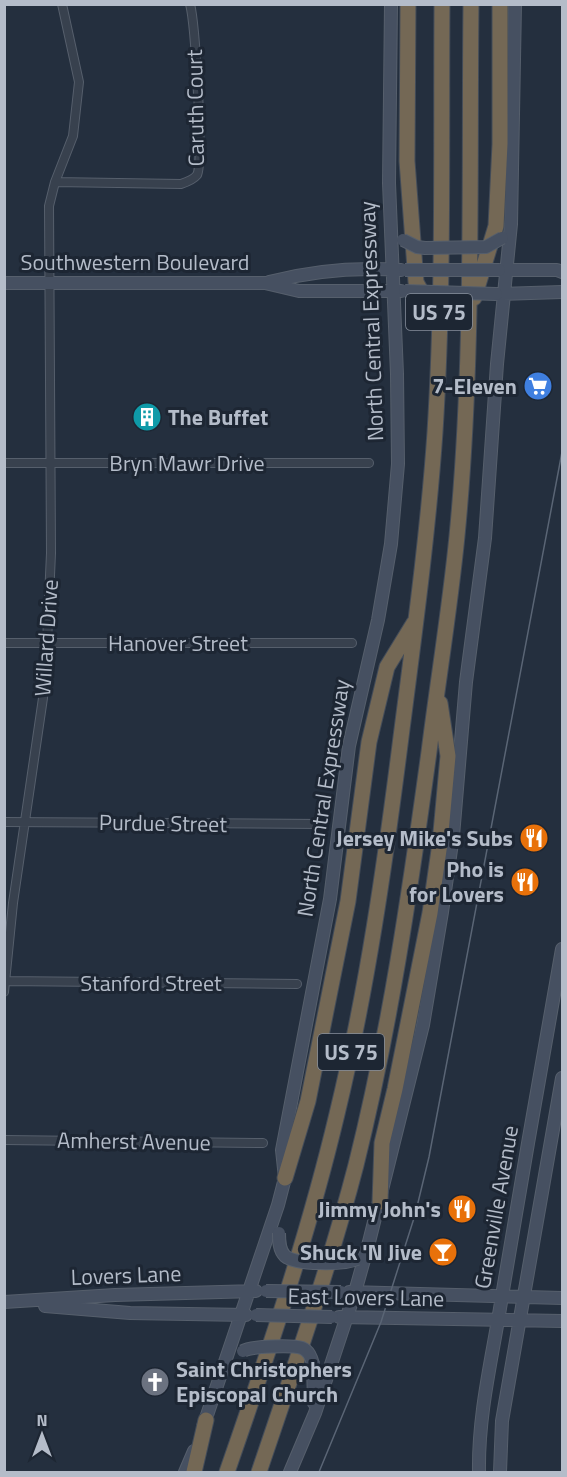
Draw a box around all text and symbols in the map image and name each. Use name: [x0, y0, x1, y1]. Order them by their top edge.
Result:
street label: Caruth Court: [177, 49, 213, 167]
street label: North Central Expressway: [350, 200, 392, 442]
street label: Southwestern Boulevard: [21, 245, 250, 279]
road number: US 75: [406, 294, 472, 330]
place label: 7-Eleven: [432, 369, 517, 403]
supermarket icon: 7-Eleven: [522, 370, 554, 402]
place label: The Buffet: [168, 400, 268, 434]
building icon: The Buffet: [131, 401, 163, 433]
street label: Bryn Mawr Drive: [109, 446, 265, 480]
street label: Willard Drive: [25, 578, 67, 698]
street label: Hanover Street: [108, 626, 248, 660]
street label: North Central Expressway: [287, 676, 359, 919]
street label: Purdue Street: [99, 805, 228, 841]
place label: Jersey Mike's Subs: [336, 821, 513, 855]
restaurant icon: Jersey Mike's Subs: [518, 822, 550, 854]
place label: Pho is for Lovers: [409, 852, 504, 911]
restaurant icon: Pho is for Lovers: [509, 866, 541, 898]
street label: Stanford Street: [80, 966, 222, 1000]
road number: US 75: [318, 1034, 384, 1070]
street label: Amherst Avenue: [57, 1123, 211, 1159]
street label: Greenville Avenue: [465, 1123, 527, 1291]
place label: Jimmy John's: [318, 1192, 441, 1226]
restaurant icon: Jimmy John's: [446, 1193, 478, 1225]
place label: Shuck 'N Jive: [300, 1235, 422, 1269]
bar icon: Shuck 'N Jive: [427, 1236, 459, 1268]
street label: Lovers Lane: [70, 1256, 182, 1294]
street label: East Lovers Lane: [287, 1279, 445, 1315]
place label: Saint Christophers Episcopal Church: [176, 1352, 352, 1411]
church icon: Saint Christophers Episcopal Church: [139, 1366, 171, 1398]
north arrow: [12, 1405, 72, 1465]
text: N: [36, 1408, 48, 1432]

